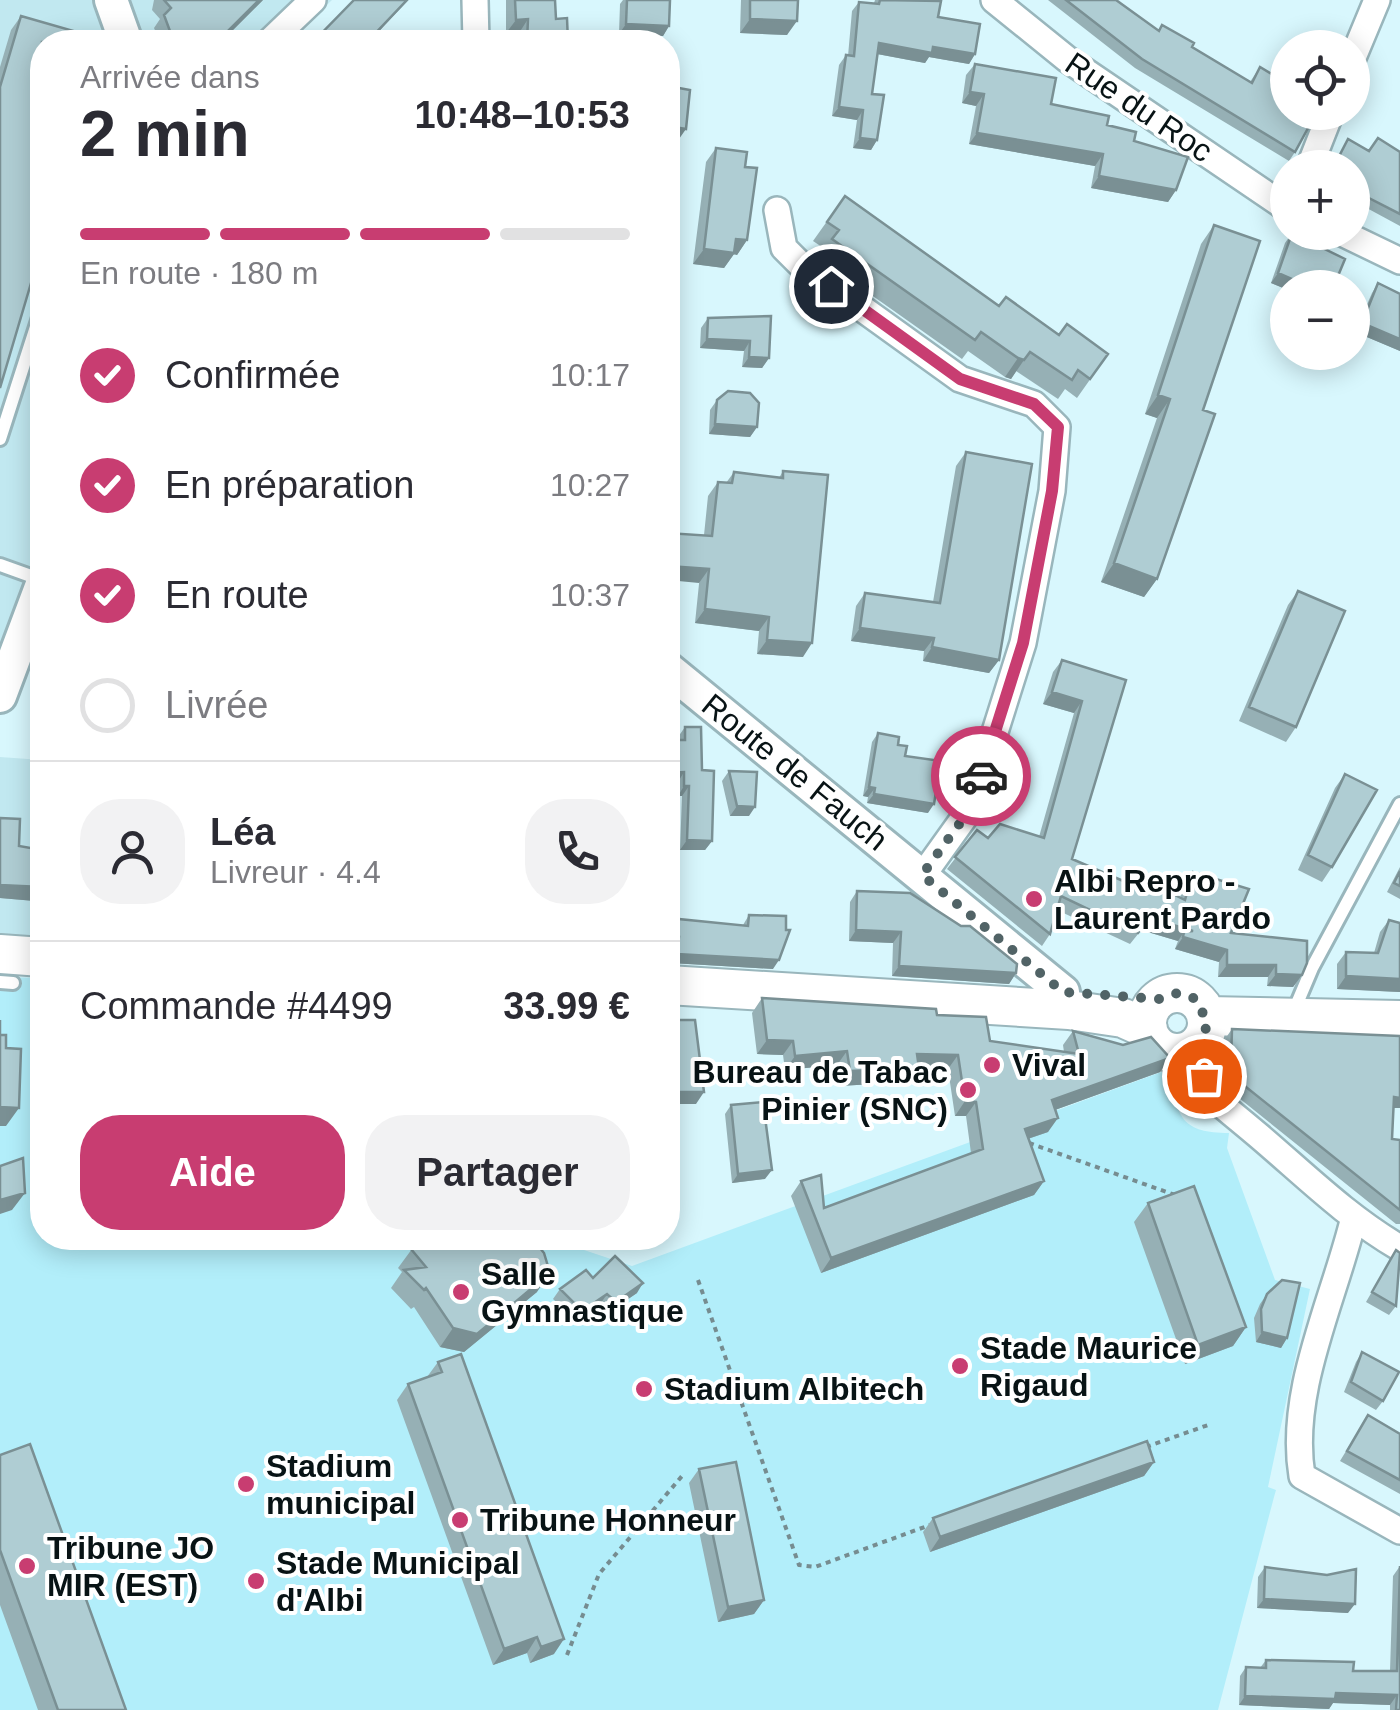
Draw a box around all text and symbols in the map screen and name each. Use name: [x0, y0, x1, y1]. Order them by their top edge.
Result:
map controls: [1270, 30, 1370, 370]
button: locate: [1270, 30, 1370, 130]
street label: Rue du Roc: [1059, 45, 1219, 169]
text: Arrivée dans: [80, 59, 260, 95]
text: 10:48–10:53: [414, 94, 630, 136]
text: 2 min: [80, 97, 250, 170]
button: +: [1270, 150, 1370, 250]
pin: [789, 244, 874, 329]
text: En route · 180 m: [80, 255, 318, 291]
icon: home: [804, 259, 859, 314]
button: −: [1270, 270, 1370, 370]
icon: check: [80, 348, 135, 403]
text: Confirmée: [165, 354, 340, 396]
text: 10:17: [550, 357, 630, 393]
icon: check: [80, 458, 135, 513]
text: En préparation: [165, 464, 414, 506]
text: 10:27: [550, 467, 630, 503]
icon: check: [80, 568, 135, 623]
text: En route: [165, 574, 309, 616]
text: 10:37: [550, 577, 630, 613]
text: Livrée: [165, 684, 269, 726]
street label: Route de Fauch: [695, 686, 895, 858]
courier: [931, 726, 1031, 826]
icon: car: [954, 749, 1009, 804]
button: person: [80, 799, 185, 904]
button: phone: [525, 799, 630, 904]
text: Léa: [210, 811, 275, 853]
text: Livreur · 4.4: [210, 854, 381, 890]
place label: Albi Repro - Laurent Pardo: [1054, 863, 1271, 936]
marker: Albi Repro - Laurent Pardo: [1023, 888, 1045, 910]
text: Commande #4499: [80, 985, 393, 1027]
text: 33.99 €: [503, 985, 630, 1027]
pin: [1162, 1034, 1247, 1119]
place label: Vival: [1012, 1047, 1086, 1083]
icon: bag: [1177, 1049, 1232, 1104]
place label: Bureau de Tabac Pinier (SNC): [693, 1054, 948, 1127]
marker: Vival: [981, 1054, 1003, 1076]
marker: Bureau de Tabac Pinier (SNC): [957, 1079, 979, 1101]
button: Aide: [80, 1115, 345, 1230]
button: Partager: [365, 1115, 630, 1230]
place label: Salle Gymnastique: [481, 1256, 684, 1329]
marker: Salle Gymnastique: [450, 1281, 472, 1303]
place label: Stade Maurice Rigaud: [980, 1330, 1197, 1403]
marker: Stade Maurice Rigaud: [949, 1355, 971, 1377]
place label: Stadium Albitech: [664, 1371, 924, 1407]
marker: Stadium Albitech: [633, 1378, 655, 1400]
place label: Stadium municipal: [266, 1448, 415, 1521]
marker: Stadium municipal: [235, 1473, 257, 1495]
place label: Tribune Honneur: [480, 1502, 736, 1538]
marker: Tribune Honneur: [449, 1509, 471, 1531]
place label: Tribune JO MIR (EST): [47, 1530, 214, 1603]
place label: Stade Municipal d'Albi: [276, 1545, 520, 1618]
marker: Tribune JO MIR (EST): [16, 1555, 38, 1577]
marker: Stade Municipal d'Albi: [245, 1570, 267, 1592]

